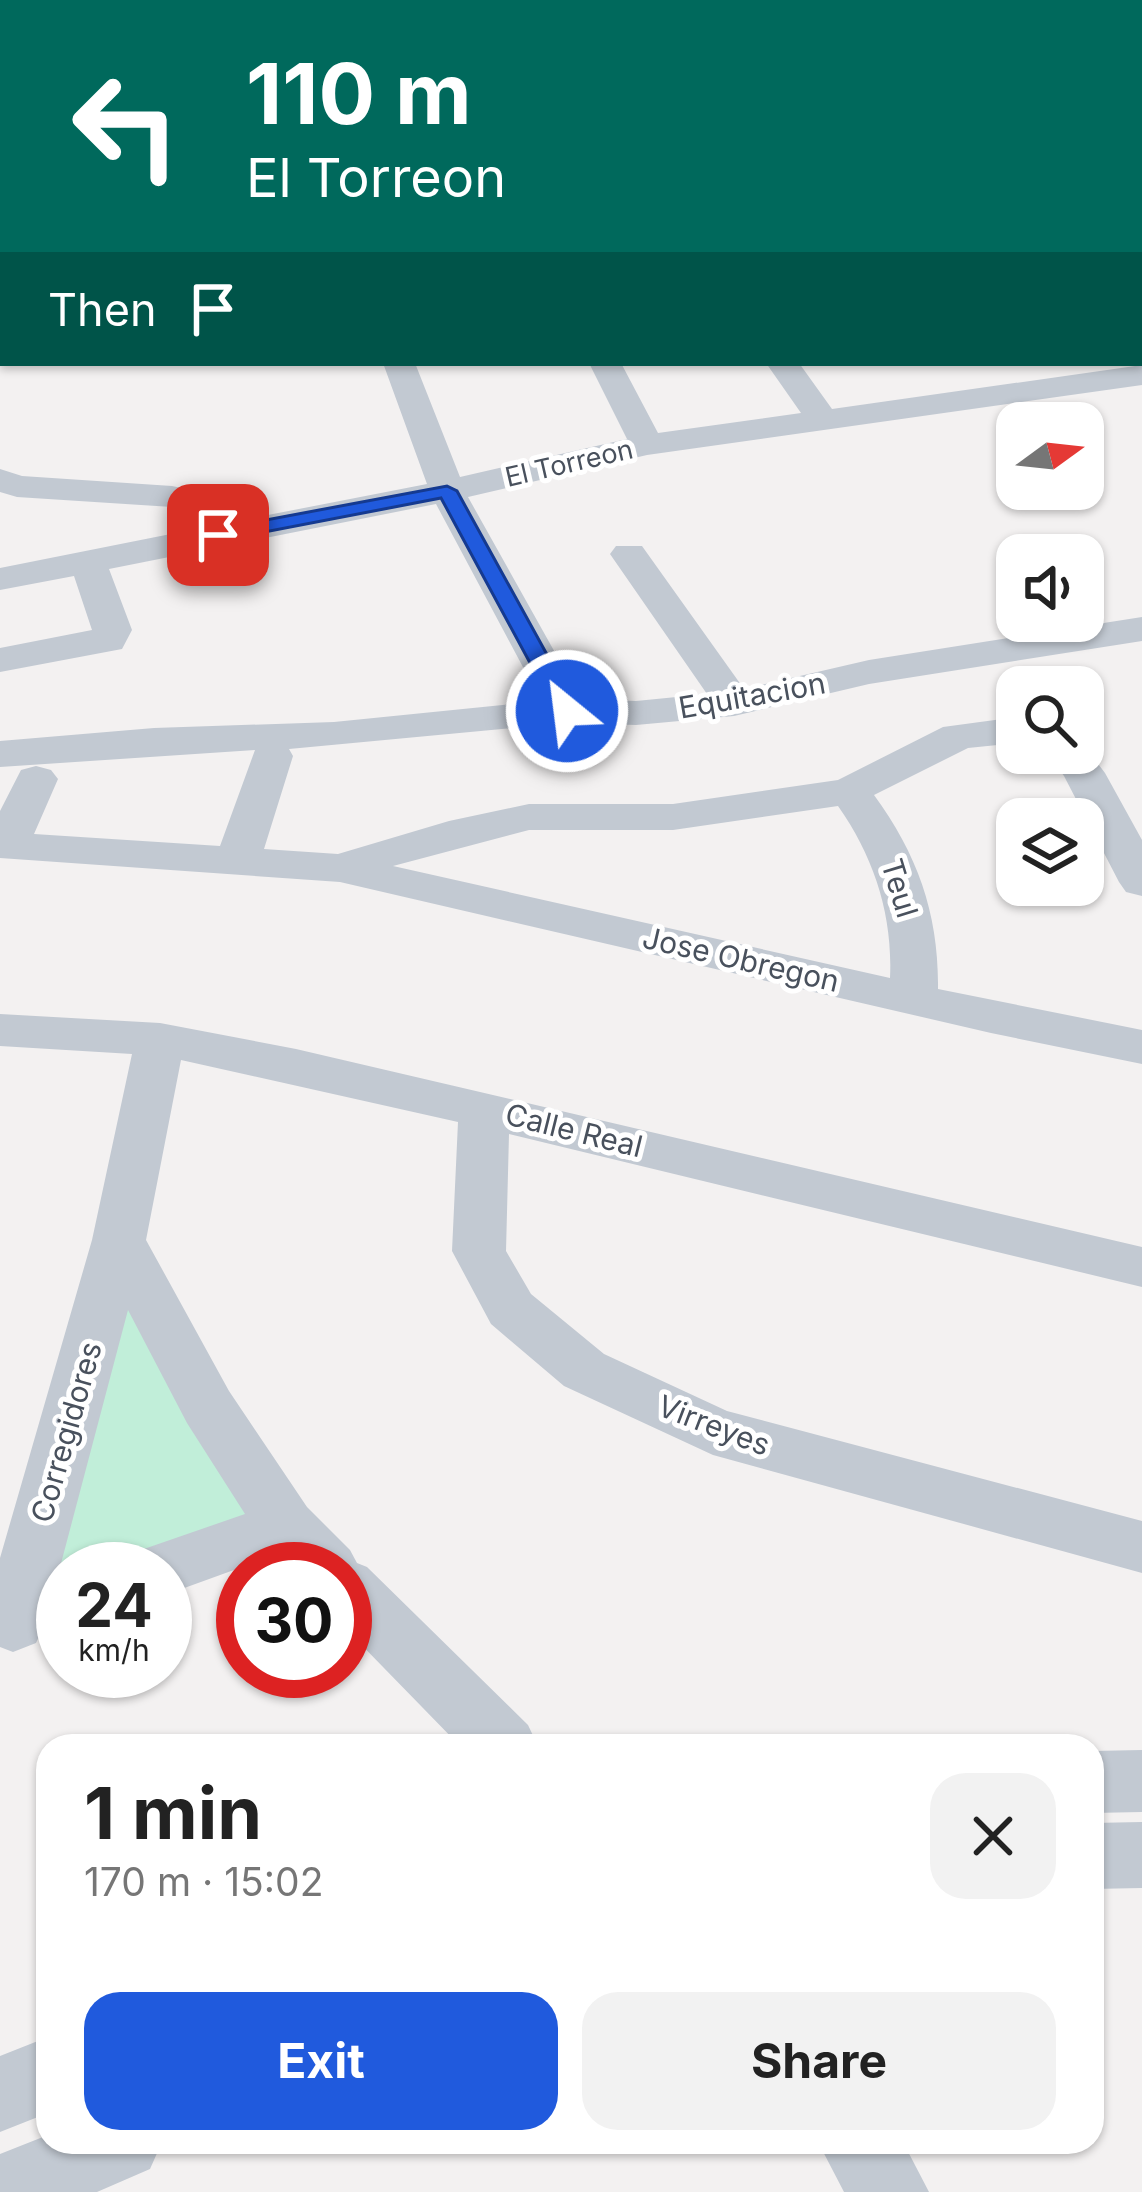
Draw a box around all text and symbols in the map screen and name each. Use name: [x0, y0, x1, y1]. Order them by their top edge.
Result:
text: 110 m: [246, 43, 472, 144]
icon: left: [48, 48, 204, 204]
text: El Torreon: [246, 145, 506, 210]
icon: arrive: [180, 276, 246, 342]
text: Then: [48, 282, 156, 337]
north arrow: [996, 402, 1104, 510]
map controls: [996, 402, 1104, 906]
street label: El Torreon: [502, 432, 636, 494]
pin: [167, 484, 269, 586]
icon: arrive: [185, 502, 251, 568]
button: sound: [996, 534, 1104, 642]
position arrow: [504, 648, 630, 774]
street label: Equitacion: [676, 664, 828, 726]
button: search: [996, 666, 1104, 774]
button: layers: [996, 798, 1104, 906]
street label: Teul: [874, 854, 926, 922]
street label: Jose Obregon: [639, 919, 843, 999]
street label: Calle Real: [502, 1096, 646, 1164]
street label: Corregidores: [23, 1338, 109, 1526]
street label: Virreyes: [653, 1387, 775, 1463]
speed limit sign: 30: [216, 1542, 372, 1698]
text: 24: [75, 1569, 153, 1641]
text: km/h: [78, 1632, 150, 1668]
text: 1 min: [84, 1769, 262, 1856]
button: close: [930, 1773, 1056, 1899]
text: 170 m · 15:02: [84, 1858, 323, 1905]
button: Exit: [84, 1992, 558, 2130]
button: Share: [582, 1992, 1056, 2130]

